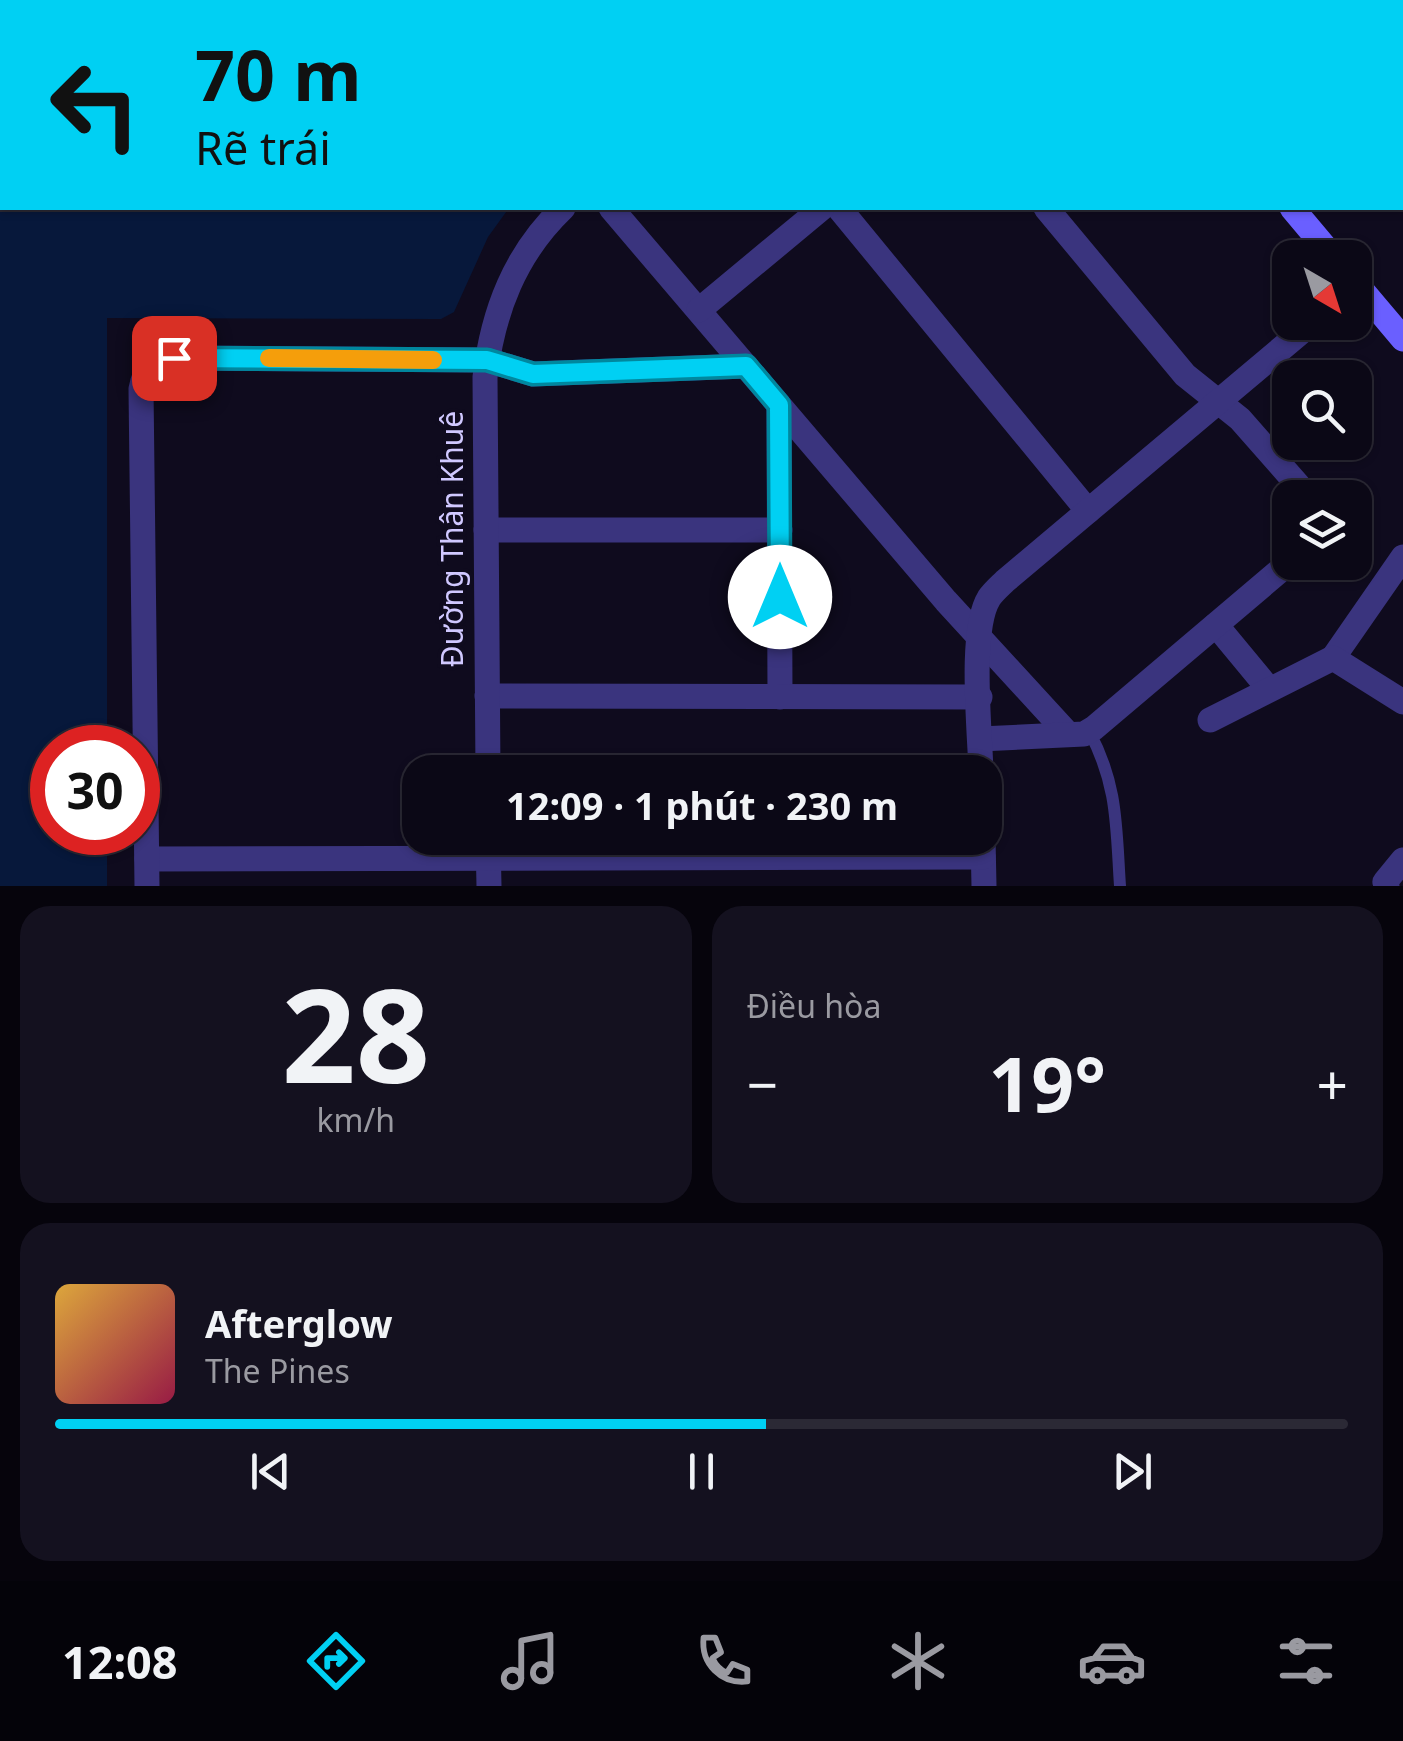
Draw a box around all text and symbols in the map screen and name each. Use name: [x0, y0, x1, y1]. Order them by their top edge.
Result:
text: 70 m: [195, 26, 362, 122]
icon: left: [30, 40, 160, 170]
text: Rẽ trái: [195, 117, 331, 178]
north arrow: [1272, 240, 1372, 340]
map controls: [1272, 240, 1372, 580]
pin: [132, 316, 217, 401]
icon: arrive: [147, 331, 202, 386]
button: search: [1272, 360, 1372, 460]
street label: Đường Thân Khuê: [431, 411, 472, 667]
button: layers: [1272, 480, 1372, 580]
position arrow: [728, 545, 832, 649]
speed limit sign: 30: [30, 725, 160, 855]
text: 12:09 · 1 phút · 230 m: [506, 779, 898, 831]
text: 28: [281, 944, 430, 1121]
text: Điều hòa: [747, 984, 881, 1027]
text: 19°: [988, 1032, 1106, 1134]
text: −: [747, 1046, 778, 1121]
text: +: [1317, 1046, 1348, 1121]
text: km/h: [316, 1098, 395, 1141]
text: Afterglow: [205, 1297, 393, 1349]
text: The Pines: [205, 1349, 350, 1392]
icon: previous: [243, 1444, 298, 1499]
icon: pause: [674, 1444, 729, 1499]
icon: next: [1105, 1444, 1160, 1499]
icon: directions: [301, 1626, 371, 1696]
icon: music: [495, 1626, 565, 1696]
icon: phone: [689, 1626, 759, 1696]
icon: climate: [883, 1626, 953, 1696]
icon: car: [1077, 1626, 1147, 1696]
icon: filters: [1271, 1626, 1341, 1696]
text: 12:08: [62, 1631, 178, 1692]

